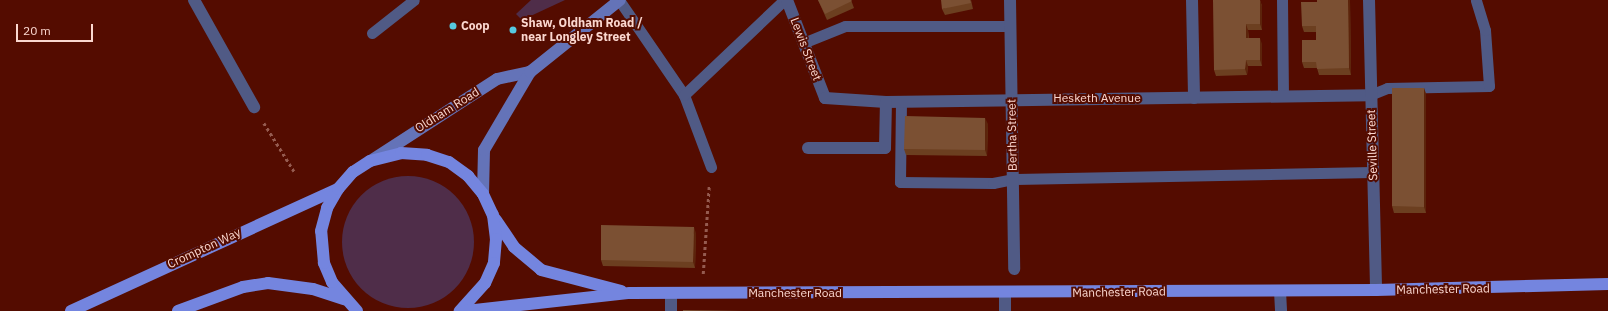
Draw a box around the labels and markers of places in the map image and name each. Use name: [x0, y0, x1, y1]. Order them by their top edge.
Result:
place label: Shaw, Oldham Road / near Longley Street: [521, 16, 643, 44]
place label: Coop: [461, 19, 490, 33]
marker: Coop: [448, 21, 458, 31]
marker: Shaw, Oldham Road / near Longley Street: [508, 25, 518, 35]

